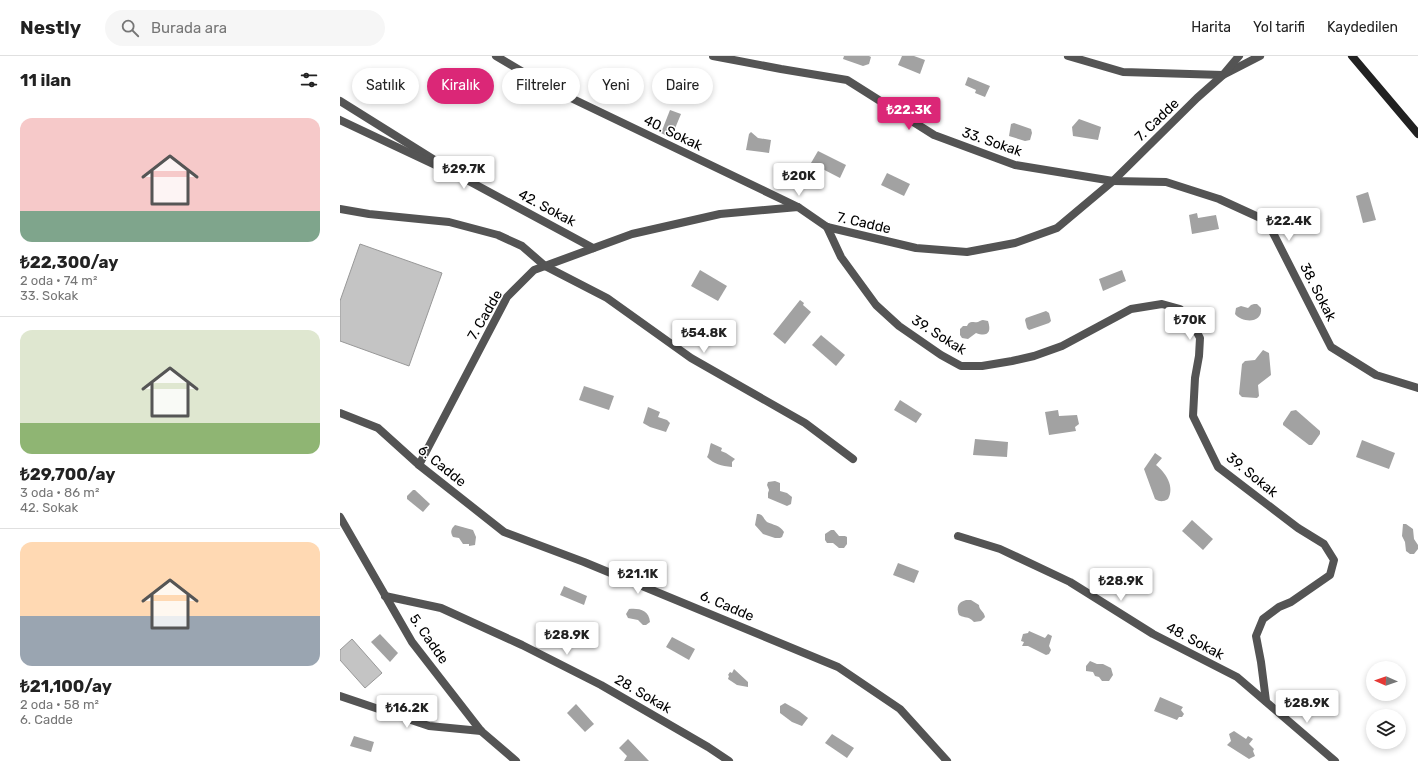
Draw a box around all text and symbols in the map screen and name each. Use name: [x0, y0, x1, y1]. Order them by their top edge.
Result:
search box: [105, 10, 385, 46]
text: Nestly: [20, 16, 81, 39]
icon: search: [119, 17, 141, 39]
text: Burada ara: [151, 19, 227, 37]
text: Harita: [1191, 19, 1231, 36]
text: Yol tarifi: [1253, 19, 1305, 36]
text: Kaydedilen: [1327, 19, 1398, 36]
chip: Satılık: [352, 68, 419, 104]
chip: Kiralık: [427, 68, 494, 104]
chip: Filtreler: [502, 68, 580, 104]
chip: Yeni: [588, 68, 644, 104]
chip: Daire: [652, 68, 713, 104]
icon: filters: [298, 69, 320, 91]
text: 11 ilan: [20, 70, 71, 90]
street label: 7. Cadde: [1131, 95, 1183, 145]
pin: ₺22.3K: [876, 97, 942, 131]
text: ₺22.3K: [886, 102, 932, 117]
street label: 40. Sokak: [641, 112, 706, 155]
street label: 33. Sokak: [960, 124, 1025, 160]
icon: home: [134, 144, 206, 216]
pin: ₺29.7K: [431, 156, 497, 190]
text: ₺29.7K: [443, 161, 485, 176]
pin: ₺20K: [775, 163, 823, 197]
text: ₺20K: [782, 168, 816, 183]
street label: 42. Sokak: [515, 186, 579, 231]
pin: ₺22.4K: [1256, 208, 1322, 242]
street label: 7. Cadde: [835, 209, 893, 237]
text: ₺22.4K: [1266, 213, 1312, 228]
text: ₺22,300/ay: [20, 252, 118, 272]
street label: 38. Sokak: [1296, 260, 1340, 325]
text: 2 oda · 74 m²: [20, 273, 97, 288]
street label: 7. Cadde: [464, 287, 506, 343]
text: 33. Sokak: [20, 288, 78, 303]
pin: ₺70K: [1166, 307, 1214, 341]
street label: 39. Sokak: [908, 311, 970, 359]
text: ₺70K: [1174, 312, 1206, 327]
pin: ₺54.8K: [671, 320, 737, 354]
text: ₺54.8K: [681, 325, 727, 340]
icon: home: [134, 356, 206, 428]
street label: 6. Cadde: [415, 441, 470, 491]
street label: 39. Sokak: [1223, 449, 1282, 501]
text: ₺29,700/ay: [20, 464, 115, 484]
text: 3 oda · 86 m²: [20, 485, 99, 500]
text: 42. Sokak: [20, 500, 78, 515]
pin: ₺21.1K: [605, 561, 671, 595]
text: ₺21.1K: [618, 566, 658, 581]
icon: home: [134, 568, 206, 640]
pin: ₺28.9K: [1088, 568, 1154, 602]
text: ₺28.9K: [1099, 573, 1143, 588]
street label: 6. Cadde: [697, 587, 757, 625]
street label: 5. Cadde: [406, 611, 452, 667]
street label: 48. Sokak: [1163, 619, 1228, 664]
pin: ₺28.9K: [534, 622, 600, 656]
text: ₺28.9K: [545, 627, 589, 642]
north arrow: [1366, 661, 1406, 701]
map controls: [1366, 661, 1406, 749]
street label: 28. Sokak: [612, 671, 675, 717]
text: ₺21,100/ay: [20, 676, 112, 696]
pin: ₺28.9K: [1274, 690, 1340, 724]
pin: ₺16.2K: [374, 695, 440, 729]
text: ₺28.9K: [1285, 695, 1329, 710]
text: 2 oda · 58 m²: [20, 697, 99, 712]
text: ₺16.2K: [385, 700, 429, 715]
button: layers: [1366, 709, 1406, 749]
text: 6. Cadde: [20, 712, 73, 727]

